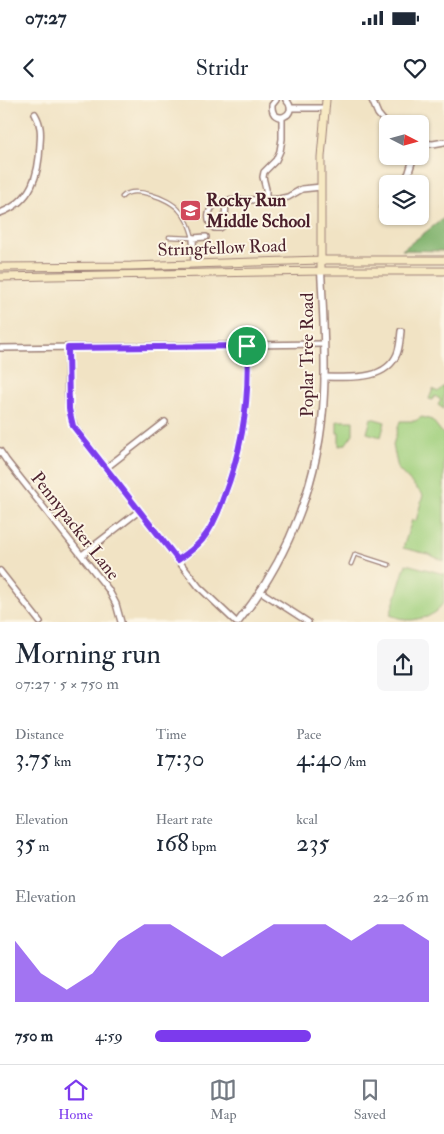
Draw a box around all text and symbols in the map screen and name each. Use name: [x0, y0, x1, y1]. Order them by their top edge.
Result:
text: 07:27: [25, 6, 66, 30]
icon: back: [15, 54, 43, 82]
text: Stridr: [196, 54, 248, 82]
icon: heart: [401, 54, 429, 82]
north arrow: [379, 115, 429, 165]
map controls: [379, 115, 429, 225]
button: layers: [379, 175, 429, 225]
place label: Rocky Run Middle School: [205, 189, 311, 233]
school or university icon: Rocky Run Middle School: [178, 198, 202, 222]
street label: Stringfellow Road: [157, 234, 287, 262]
street label: Poplar Tree Road: [296, 293, 319, 417]
pin: [226, 325, 268, 367]
icon: arrive: [233, 332, 261, 360]
street label: Pennypacker Lane: [26, 467, 125, 585]
text: Morning run: [15, 637, 161, 672]
button: share: [377, 639, 429, 691]
text: 07:27 · 5 × 750 m: [15, 674, 119, 694]
text: Distance: [15, 726, 64, 743]
text: Time: [156, 726, 186, 743]
text: Pace: [296, 726, 321, 743]
text: 3.75: [15, 743, 51, 774]
text: 17:30: [156, 743, 205, 774]
text: 4:40: [296, 743, 342, 774]
text: km: [51, 753, 71, 770]
text: /km: [342, 753, 366, 770]
text: Elevation: [15, 811, 68, 828]
text: Heart rate: [156, 811, 213, 828]
text: kcal: [296, 811, 318, 828]
text: 35: [15, 828, 36, 859]
text: 168: [156, 828, 189, 859]
text: 235: [296, 828, 330, 859]
text: m: [36, 838, 49, 855]
text: bpm: [189, 838, 217, 855]
text: Elevation: [15, 887, 76, 907]
text: 22–26 m: [373, 887, 429, 907]
text: 750 m: [15, 1026, 53, 1046]
text: 4:59: [95, 1026, 123, 1046]
tab: Home: [58, 1076, 93, 1123]
tab: Map: [209, 1076, 237, 1123]
tab: Saved: [354, 1076, 386, 1123]

